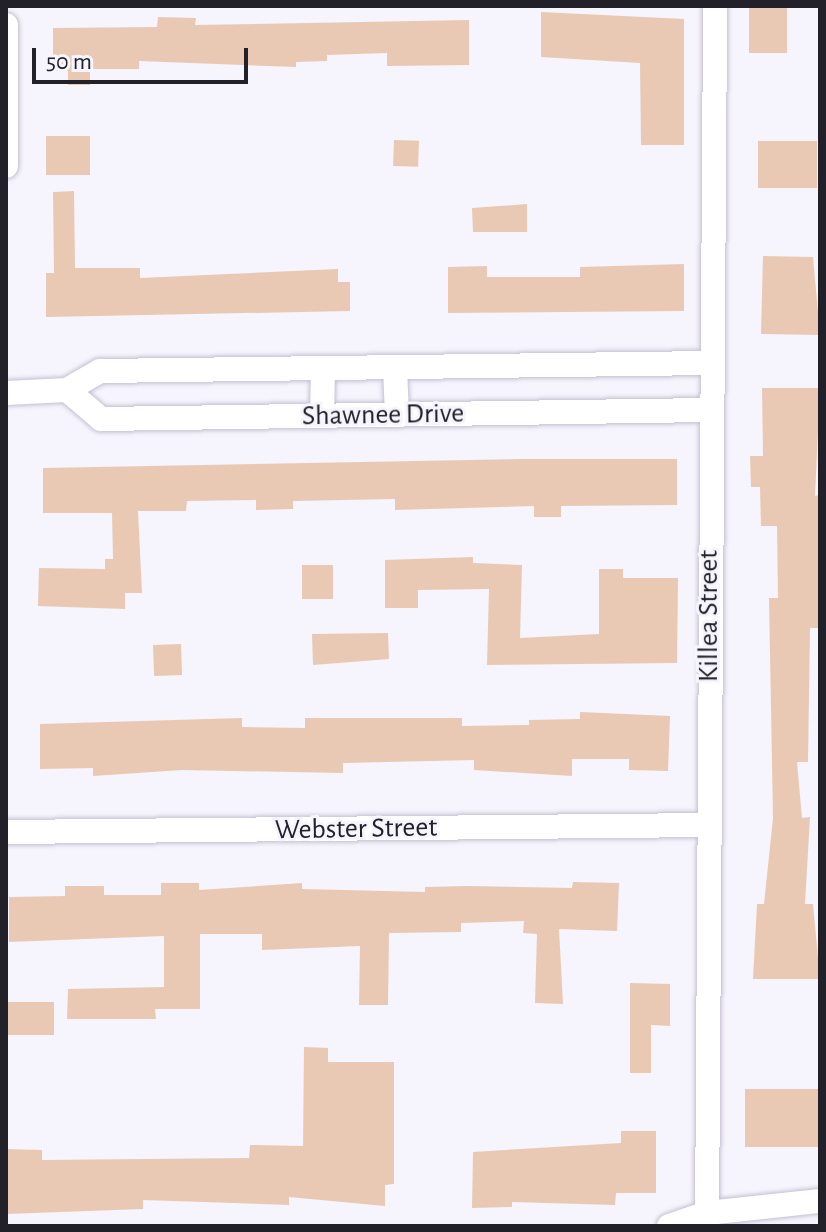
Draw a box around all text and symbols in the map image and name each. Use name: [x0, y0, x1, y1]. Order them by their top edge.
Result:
scale bar: [36, 32, 252, 82]
text: 50 m: [46, 50, 92, 74]
street label: Shawnee Drive: [302, 397, 464, 433]
street label: Killea Street: [692, 550, 726, 682]
street label: Webster Street: [274, 811, 438, 847]

